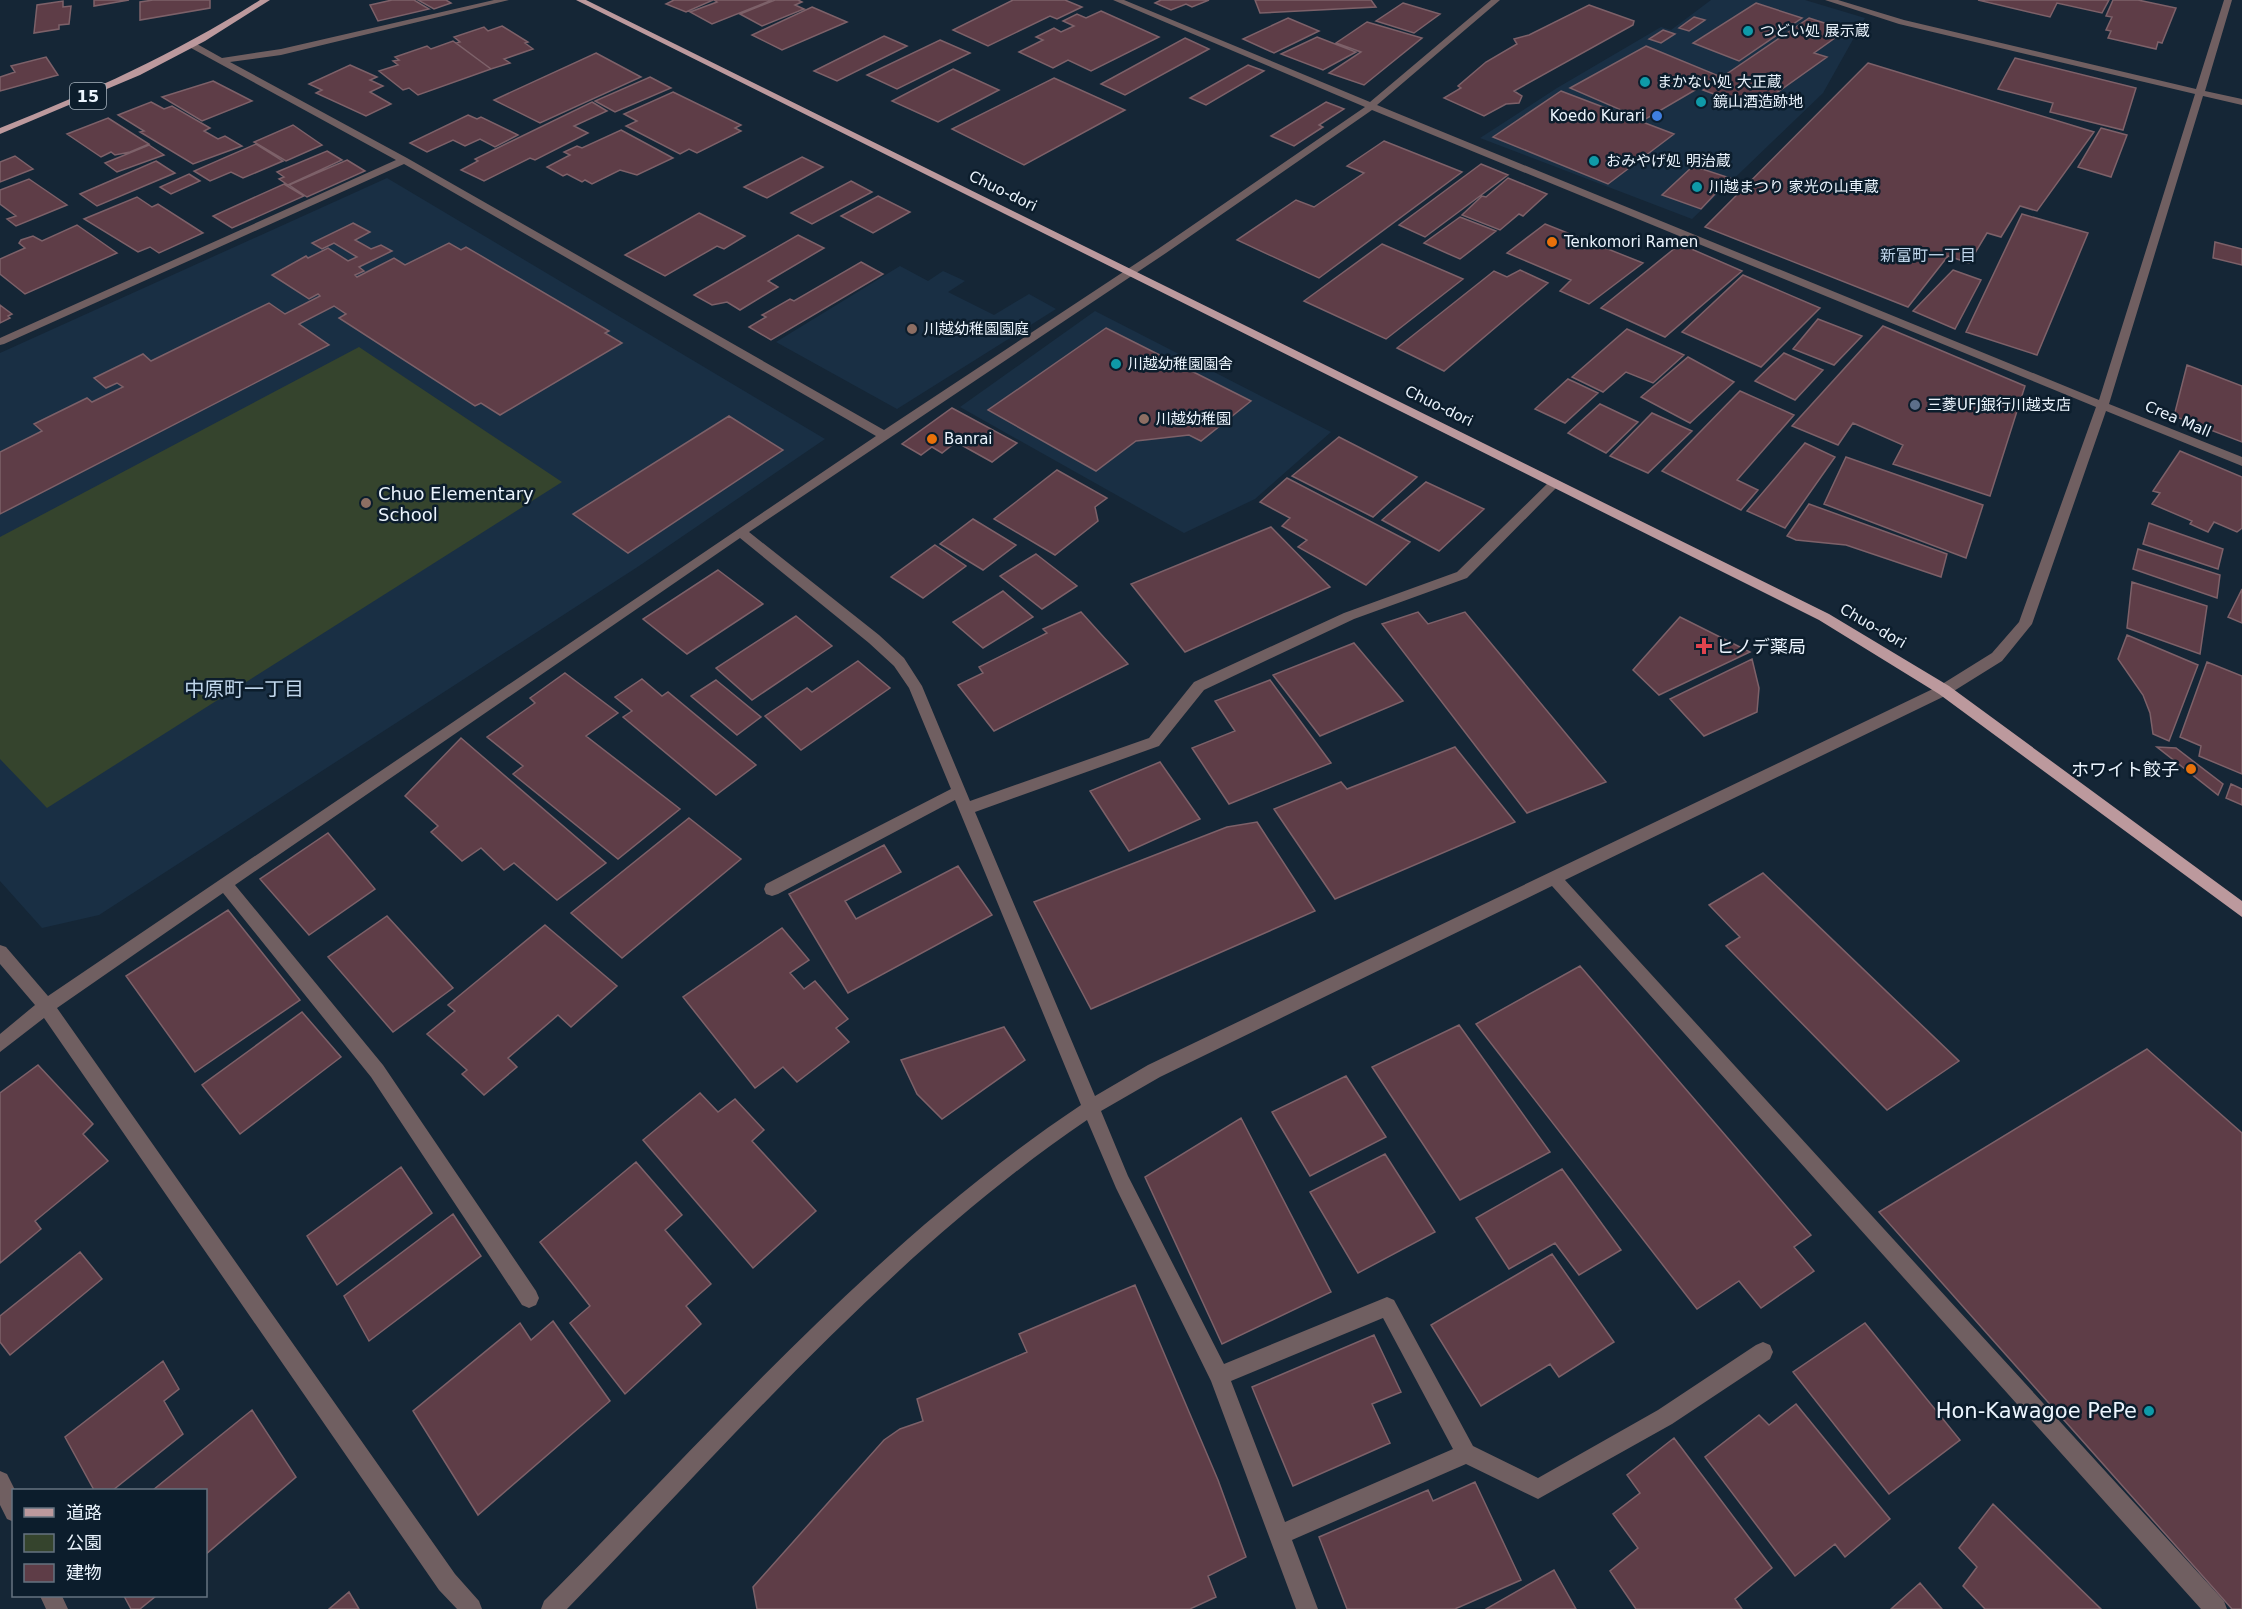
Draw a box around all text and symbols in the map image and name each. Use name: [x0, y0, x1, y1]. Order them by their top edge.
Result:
place label: つどい処 展示蔵: [1760, 22, 1870, 40]
marker: つどい処 展示蔵: [1741, 24, 1755, 38]
place label: まかない処 大正蔵: [1657, 73, 1782, 91]
marker: まかない処 大正蔵: [1638, 75, 1652, 89]
road number: 15: [70, 83, 106, 109]
place label: 鏡山酒造跡地: [1713, 93, 1803, 111]
marker: 鏡山酒造跡地: [1694, 95, 1708, 109]
place label: Koedo Kurari: [1550, 107, 1645, 125]
marker: Koedo Kurari: [1650, 109, 1664, 123]
place label: おみやげ処 明治蔵: [1606, 152, 1731, 170]
marker: おみやげ処 明治蔵: [1587, 154, 1601, 168]
street label: Chuo-dori: [966, 167, 1040, 215]
place label: 川越まつり 家光の山車蔵: [1709, 178, 1879, 196]
marker: 川越まつり 家光の山車蔵: [1690, 180, 1704, 194]
place label: Tenkomori Ramen: [1563, 233, 1698, 251]
marker: Tenkomori Ramen: [1545, 235, 1559, 249]
district label: 新富町一丁目: [1880, 246, 1976, 265]
place label: 川越幼稚園園庭: [924, 320, 1029, 338]
marker: 川越幼稚園園庭: [905, 322, 919, 336]
place label: 川越幼稚園園舎: [1128, 355, 1233, 373]
marker: 川越幼稚園園舎: [1109, 357, 1123, 371]
street label: Chuo-dori: [1402, 382, 1476, 430]
place label: 三菱UFJ銀行川越支店: [1927, 396, 2071, 414]
street label: Crea Mall: [2142, 397, 2214, 441]
marker: 三菱UFJ銀行川越支店: [1908, 398, 1922, 412]
place label: 川越幼稚園: [1156, 410, 1231, 428]
marker: 川越幼稚園: [1137, 412, 1151, 426]
place label: Banrai: [944, 430, 993, 448]
marker: Banrai: [925, 432, 939, 446]
place label: Chuo Elementary School: [378, 483, 534, 525]
marker: Chuo Elementary School: [359, 496, 373, 510]
street label: Chuo-dori: [1837, 600, 1909, 652]
place label: ヒノデ薬局: [1716, 636, 1806, 657]
marker: ヒノデ薬局: [1697, 639, 1711, 653]
district label: 中原町一丁目: [184, 677, 304, 701]
place label: ホワイト餃子: [2071, 759, 2179, 780]
marker: ホワイト餃子: [2184, 762, 2198, 776]
place label: Hon-Kawagoe PePe: [1936, 1399, 2137, 1423]
marker: Hon-Kawagoe PePe: [2142, 1404, 2156, 1418]
legend: [12, 1489, 207, 1597]
text: 道路: [66, 1502, 102, 1523]
text: 公園: [66, 1532, 102, 1553]
text: 建物: [66, 1562, 102, 1583]

